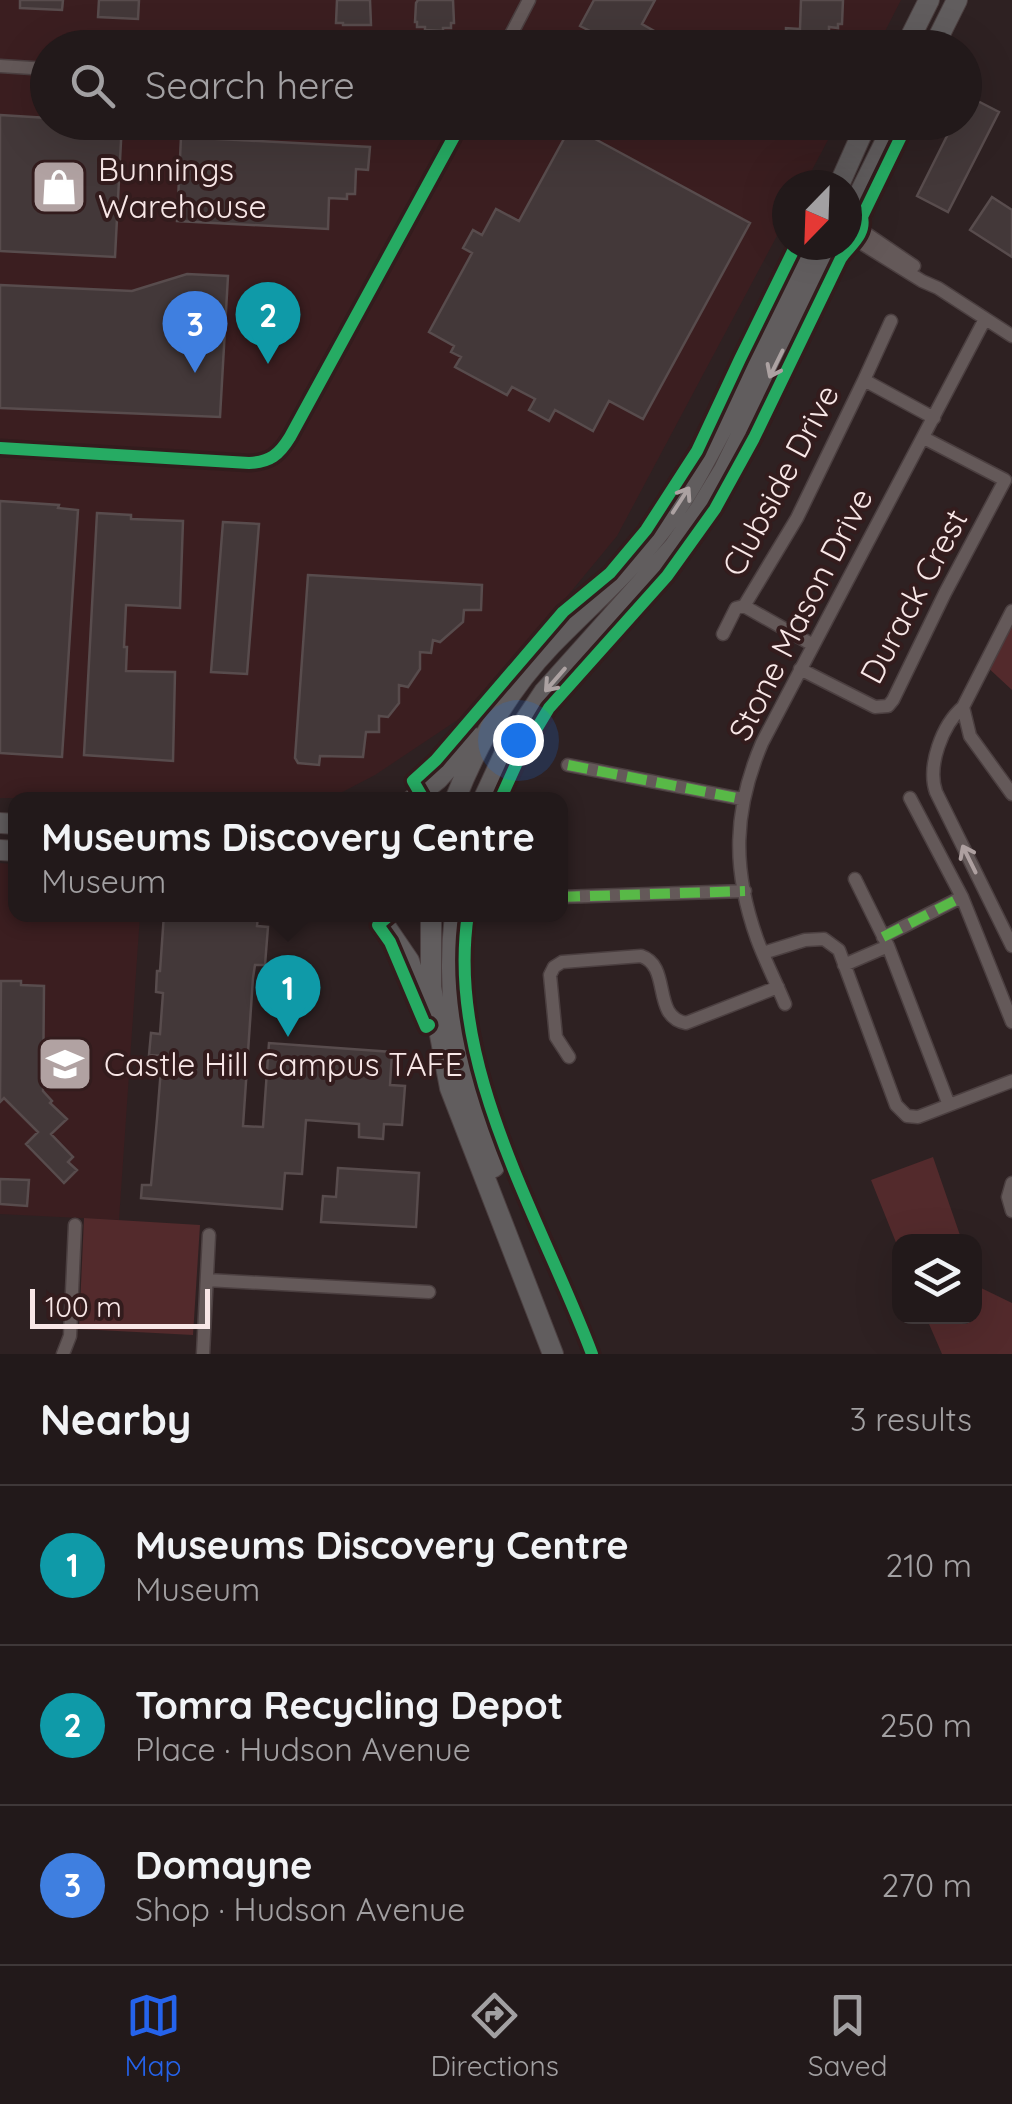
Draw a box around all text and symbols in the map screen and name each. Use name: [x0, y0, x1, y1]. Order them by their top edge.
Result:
search box: [30, 30, 982, 140]
icon: search: [65, 58, 120, 113]
text: Search here: [145, 61, 355, 109]
place label: Bunnings Warehouse: [98, 149, 267, 226]
shop icon: Bunnings Warehouse: [29, 157, 89, 217]
north arrow: [772, 170, 862, 260]
pin: 2: [236, 282, 300, 364]
pin: 3: [162, 290, 228, 373]
one-way arrow: [765, 348, 784, 378]
street label: Clubside Drive: [713, 378, 847, 582]
street label: Stone Mason Drive: [719, 481, 881, 747]
one-way arrow: [670, 486, 691, 515]
street label: Durack Crest: [850, 502, 976, 690]
one-way arrow: [543, 667, 566, 692]
your location: [493, 715, 544, 766]
popup: [8, 792, 568, 922]
text: Museums Discovery Centre: [41, 813, 535, 861]
one-way arrow: [959, 845, 978, 874]
text: Museum: [41, 861, 166, 901]
pin: 1: [256, 954, 320, 1037]
school or university icon: Castle Hill Campus TAFE: [35, 1034, 95, 1094]
place label: Castle Hill Campus TAFE: [104, 1044, 463, 1084]
map controls: [892, 1234, 982, 1324]
button: layers: [892, 1234, 982, 1324]
scale bar: [30, 1284, 210, 1328]
text: 100 m: [45, 1289, 122, 1324]
text: Nearby: [40, 1393, 191, 1446]
text: 3 results: [850, 1399, 972, 1439]
text: Museums Discovery Centre: [135, 1521, 629, 1569]
text: 1: [66, 1545, 79, 1585]
text: 210 m: [885, 1545, 972, 1585]
text: Museum: [135, 1569, 260, 1609]
text: Tomra Recycling Depot: [135, 1681, 563, 1729]
text: 2: [63, 1705, 82, 1745]
text: 250 m: [880, 1705, 972, 1745]
text: Place · Hudson Avenue: [135, 1729, 471, 1769]
text: Domayne: [135, 1841, 312, 1889]
text: 3: [64, 1865, 81, 1905]
text: 270 m: [881, 1865, 972, 1905]
text: Shop · Hudson Avenue: [135, 1889, 465, 1929]
tab: Map: [124, 1988, 182, 2083]
tab: Directions: [430, 1988, 559, 2083]
tab: Saved: [808, 1988, 888, 2083]

